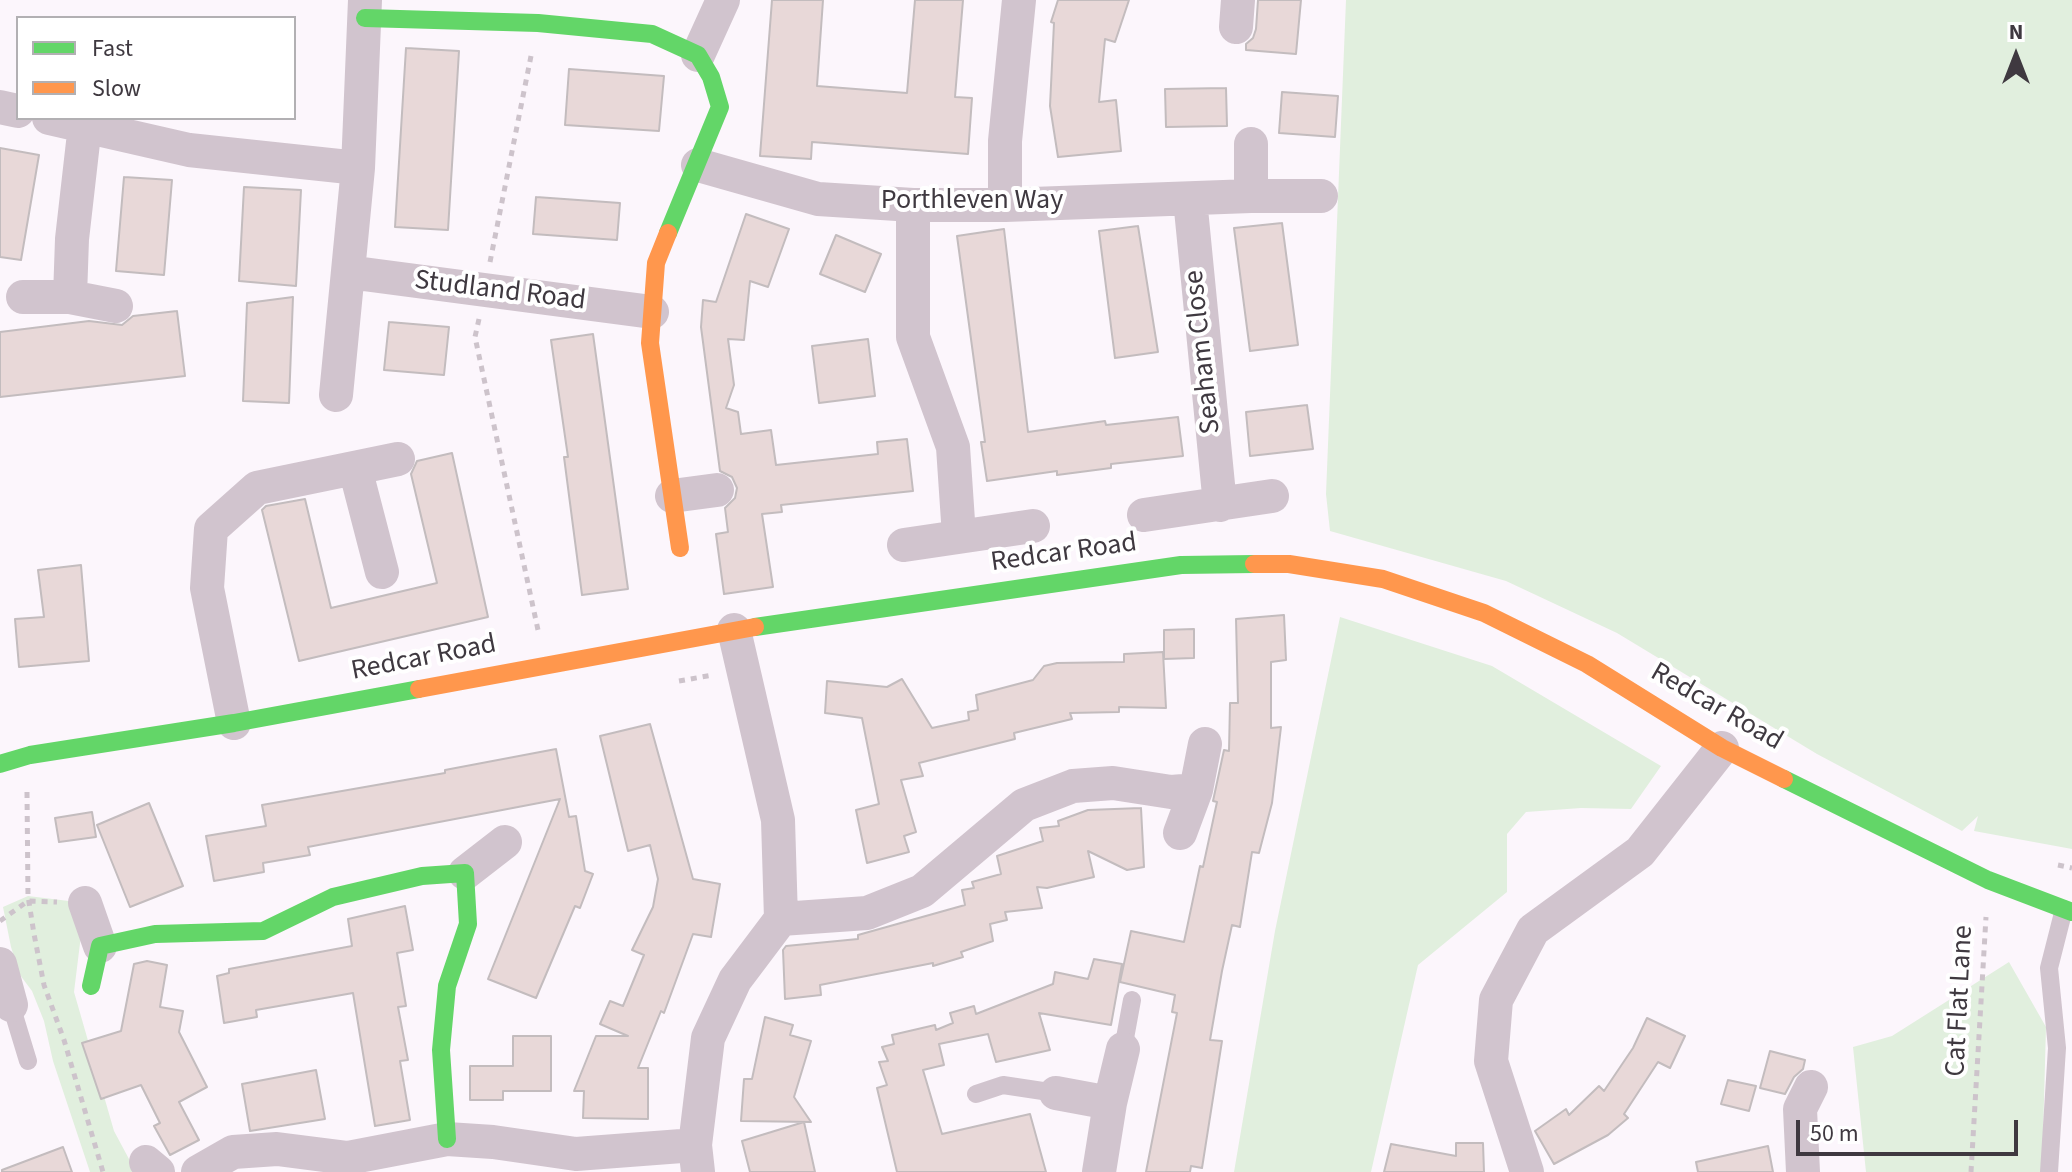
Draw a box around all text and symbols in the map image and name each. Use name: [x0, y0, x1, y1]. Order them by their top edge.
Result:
legend: [16, 16, 296, 120]
north arrow: [1976, 16, 2056, 96]
text: N: [2009, 16, 2023, 48]
text: Fast: [92, 31, 133, 66]
text: Slow: [92, 71, 141, 106]
street label: Porthleven Way: [881, 185, 1063, 219]
street label: Studland Road: [412, 265, 588, 319]
street label: Seaham Close: [1179, 268, 1229, 436]
street label: Redcar Road: [989, 527, 1139, 581]
street label: Redcar Road: [349, 628, 499, 690]
street label: Redcar Road: [1644, 657, 1788, 759]
street label: Cat Flat Lane: [1940, 924, 1982, 1078]
scale bar: [1800, 1104, 2022, 1154]
text: 50 m: [1810, 1116, 1859, 1151]

